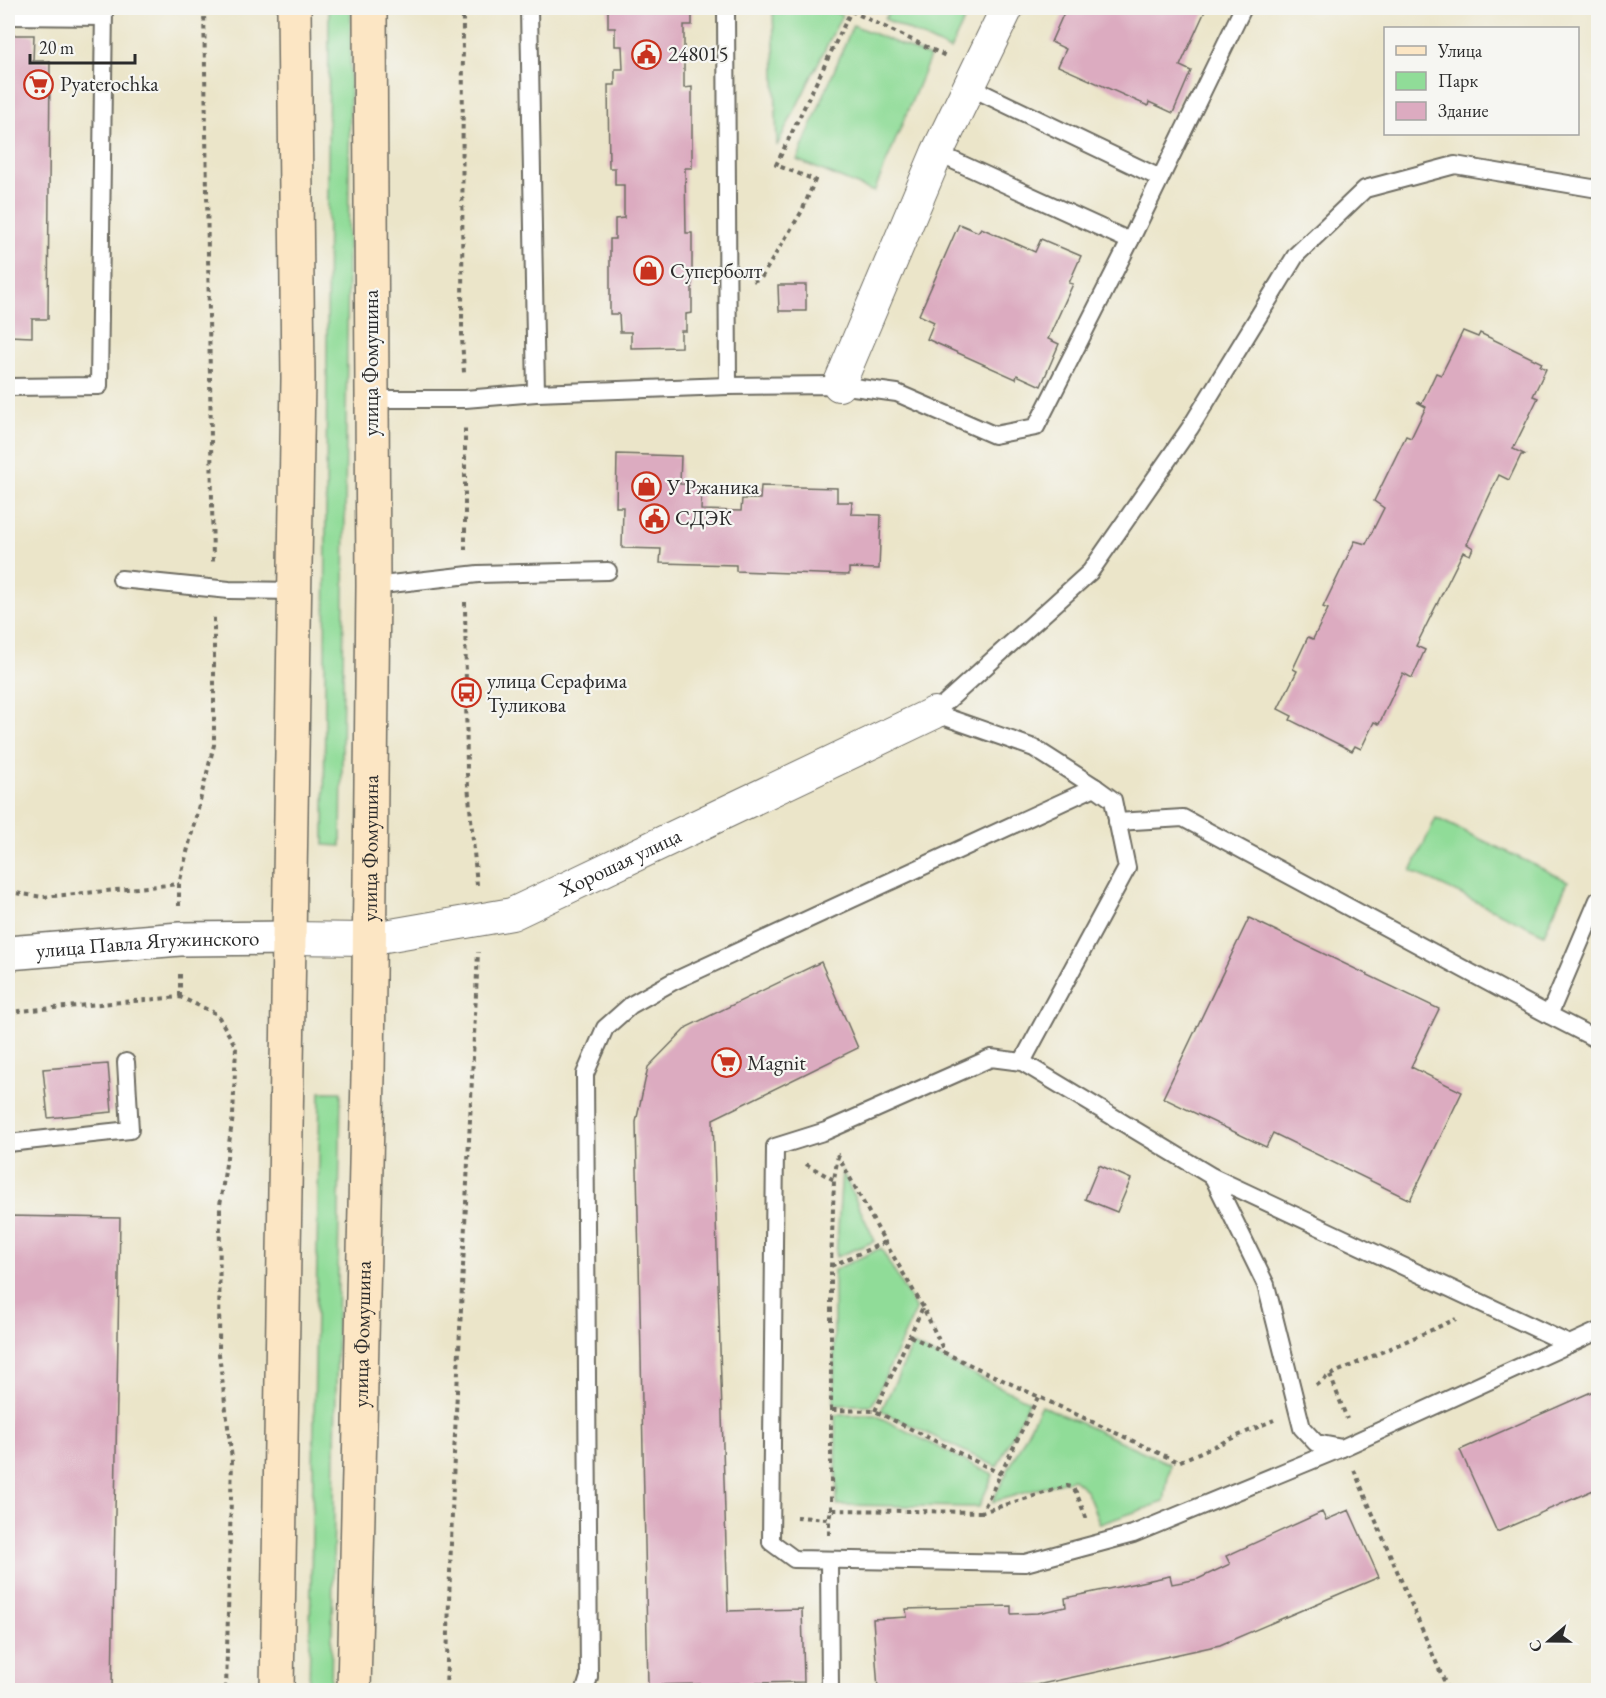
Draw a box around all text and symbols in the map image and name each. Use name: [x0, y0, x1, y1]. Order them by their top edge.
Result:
scale bar: [30, 27, 135, 65]
legend: [1384, 27, 1579, 135]
text: 20 m: [39, 36, 74, 59]
public building icon: 248015: [631, 38, 663, 70]
text: Улица: [1437, 39, 1483, 62]
place label: 248015: [668, 40, 728, 67]
supermarket icon: Pyaterochka: [23, 68, 55, 100]
text: Парк: [1438, 69, 1478, 92]
place label: Pyaterochka: [60, 70, 159, 97]
text: Здание: [1438, 99, 1488, 122]
shop icon: Суперболт: [633, 255, 665, 287]
place label: Суперболт: [670, 257, 763, 284]
street label: улица Фомушина: [357, 289, 384, 436]
shop icon: У Ржаника: [630, 471, 662, 503]
place label: У Ржаника: [666, 473, 760, 500]
public building icon: СДЭК: [638, 502, 670, 534]
place label: СДЭК: [675, 504, 732, 531]
place label: улица Серафима Туликова: [487, 667, 628, 718]
bus stop icon: улица Серафима Туликова: [450, 677, 482, 709]
street label: улица Фомушина: [356, 774, 384, 922]
street label: Хорошая улица: [554, 821, 686, 903]
street label: улица Павла Ягужинского: [35, 924, 260, 964]
supermarket icon: Magnit: [710, 1047, 742, 1079]
place label: Magnit: [747, 1049, 806, 1076]
street label: улица Фомушина: [346, 1260, 377, 1408]
north arrow: [1519, 1611, 1579, 1671]
text: С: [1524, 1637, 1547, 1655]

